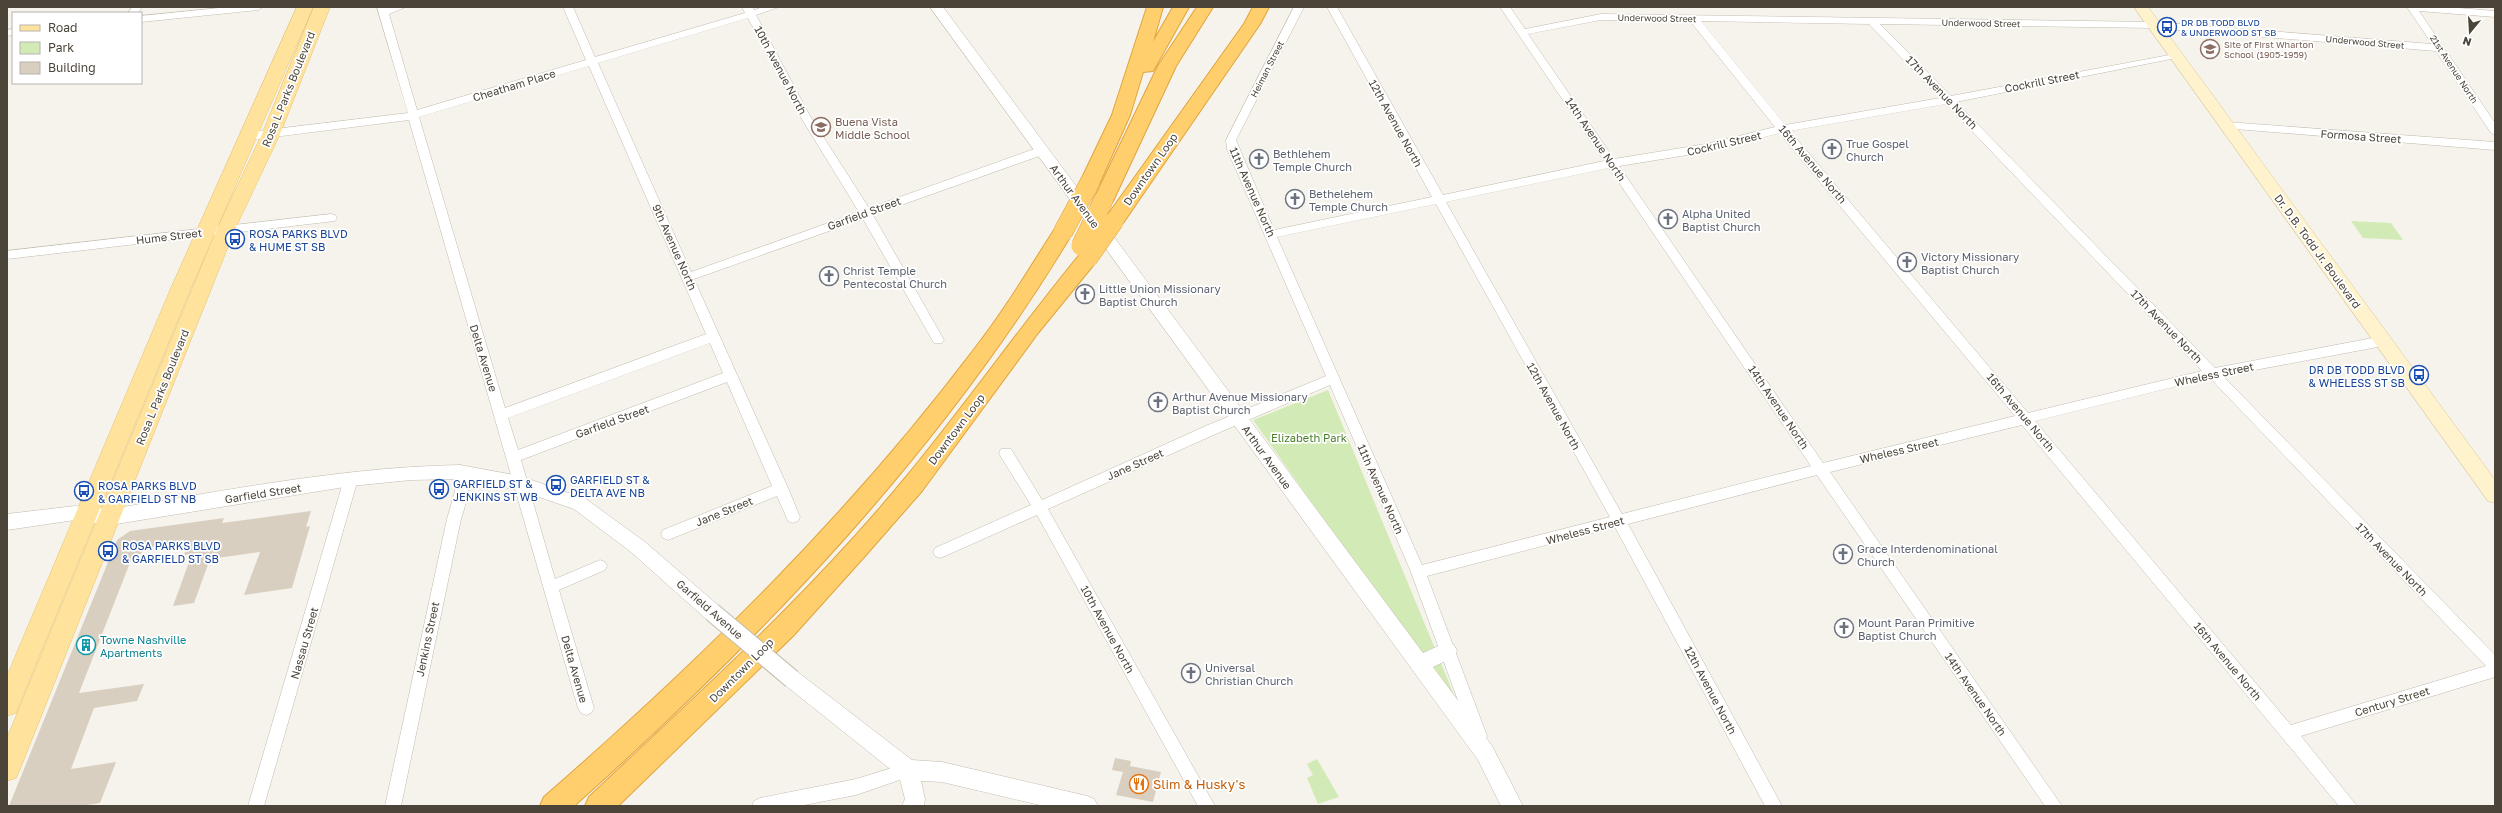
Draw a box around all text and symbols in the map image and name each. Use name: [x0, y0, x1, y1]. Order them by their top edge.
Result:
legend: [12, 12, 142, 84]
street label: Underwood Street: [1617, 12, 1697, 24]
north arrow: [2450, 12, 2490, 52]
bus stop icon: DR DB TODD BLVD & UNDERWOOD ST SB: [2156, 16, 2178, 38]
street label: Underwood Street: [1941, 17, 2021, 29]
place label: DR DB TODD BLVD & UNDERWOOD ST SB: [2181, 17, 2276, 38]
text: Road: [48, 20, 77, 35]
street label: 10th Avenue North: [752, 24, 810, 116]
street label: Rosa L Parks Boulevard: [259, 29, 317, 149]
street label: Underwood Street: [2325, 33, 2405, 51]
street label: 21st Avenue North: [2428, 33, 2480, 105]
school or university icon: Site of First Wharton School (1905-1959): [2199, 38, 2221, 60]
street label: Heiman Street: [1248, 39, 1286, 99]
place label: Site of First Wharton School (1905-1959): [2224, 39, 2313, 60]
text: Park: [48, 40, 74, 55]
street label: 17th Avenue North: [1904, 52, 1980, 132]
text: Building: [48, 60, 96, 75]
street label: Cheatham Place: [471, 66, 557, 104]
street label: Cockrill Street: [2004, 67, 2080, 95]
street label: 12th Avenue North: [1367, 77, 1425, 169]
street label: 14th Avenue North: [1563, 95, 1629, 183]
place label: Buena Vista Middle School: [835, 115, 910, 141]
school or university icon: Buena Vista Middle School: [810, 116, 832, 138]
street label: 16th Avenue North: [1776, 122, 1850, 206]
street label: Formosa Street: [2320, 127, 2402, 145]
street label: Cockrill Street: [1686, 128, 1762, 158]
street label: Downtown Loop: [1120, 130, 1180, 208]
place label: True Gospel Church: [1846, 137, 1909, 163]
church icon: True Gospel Church: [1821, 138, 1843, 160]
street label: 11th Avenue North: [1227, 145, 1279, 239]
place label: Bethlehem Temple Church: [1273, 147, 1352, 173]
church icon: Bethlehem Temple Church: [1248, 148, 1270, 170]
street label: Arthur Avenue: [1048, 162, 1102, 230]
place label: Bethelehem Temple Church: [1309, 187, 1388, 213]
church icon: Bethelehem Temple Church: [1284, 188, 1306, 210]
street label: Dr. D.B. Todd Jr. Boulevard: [2272, 191, 2364, 311]
street label: Garfield Street: [825, 194, 903, 232]
street label: 9th Avenue North: [650, 202, 700, 292]
place label: Alpha United Baptist Church: [1682, 207, 1761, 233]
church icon: Alpha United Baptist Church: [1657, 208, 1679, 230]
street label: Hume Street: [135, 225, 203, 247]
place label: ROSA PARKS BLVD & HUME ST SB: [249, 227, 348, 253]
bus stop icon: ROSA PARKS BLVD & HUME ST SB: [224, 228, 246, 250]
place label: Victory Missionary Baptist Church: [1921, 250, 2019, 276]
church icon: Victory Missionary Baptist Church: [1896, 251, 1918, 273]
place label: Christ Temple Pentecostal Church: [843, 264, 947, 290]
church icon: Christ Temple Pentecostal Church: [818, 265, 840, 287]
place label: Little Union Missionary Baptist Church: [1099, 282, 1221, 308]
church icon: Little Union Missionary Baptist Church: [1074, 283, 1096, 305]
street label: 17th Avenue North: [2129, 286, 2205, 366]
street label: Delta Avenue: [468, 323, 500, 393]
street label: Rosa L Parks Boulevard: [133, 327, 191, 447]
street label: Wheless Street: [2173, 359, 2255, 389]
street label: 12th Avenue North: [1525, 360, 1583, 452]
street label: 14th Avenue North: [1746, 363, 1812, 451]
place label: DR DB TODD BLVD & WHELESS ST SB: [2309, 363, 2405, 389]
bus stop icon: DR DB TODD BLVD & WHELESS ST SB: [2408, 364, 2430, 386]
street label: 16th Avenue North: [1984, 370, 2058, 454]
place label: Arthur Avenue Missionary Baptist Church: [1172, 390, 1308, 416]
street label: Downtown Loop: [925, 391, 987, 467]
church icon: Arthur Avenue Missionary Baptist Church: [1147, 391, 1169, 413]
street label: Garfield Street: [573, 402, 651, 440]
street label: Arthur Avenue: [1240, 423, 1294, 491]
park label: Elizabeth Park: [1271, 431, 1347, 444]
street label: Wheless Street: [1858, 435, 1940, 465]
street label: 11th Avenue North: [1355, 442, 1407, 536]
street label: Jane Street: [1105, 446, 1165, 482]
place label: GARFIELD ST & DELTA AVE NB: [570, 473, 650, 499]
bus stop icon: GARFIELD ST & DELTA AVE NB: [545, 474, 567, 496]
place label: GARFIELD ST & JENKINS ST WB: [453, 477, 538, 503]
bus stop icon: GARFIELD ST & JENKINS ST WB: [428, 478, 450, 500]
place label: ROSA PARKS BLVD & GARFIELD ST NB: [98, 479, 197, 505]
bus stop icon: ROSA PARKS BLVD & GARFIELD ST NB: [73, 480, 95, 502]
street label: Garfield Street: [224, 481, 302, 505]
street label: Jane Street: [693, 494, 755, 528]
street label: Wheless Street: [1544, 513, 1626, 547]
street label: 17th Avenue North: [2354, 519, 2430, 599]
place label: ROSA PARKS BLVD & GARFIELD ST SB: [122, 539, 221, 565]
bus stop icon: ROSA PARKS BLVD & GARFIELD ST SB: [97, 540, 119, 562]
place label: Grace Interdenominational Church: [1857, 542, 1998, 568]
church icon: Grace Interdenominational Church: [1832, 543, 1854, 565]
street label: Garfield Avenue: [674, 577, 746, 641]
street label: 10th Avenue North: [1078, 583, 1138, 675]
street label: Jenkins Street: [413, 600, 441, 678]
street label: Nassau Street: [287, 605, 321, 681]
place label: Mount Paran Primitive Baptist Church: [1858, 616, 1975, 642]
church icon: Mount Paran Primitive Baptist Church: [1833, 617, 1855, 639]
street label: 16th Avenue North: [2191, 619, 2265, 703]
place label: Towne Nashville Apartments: [100, 633, 187, 659]
building icon: Towne Nashville Apartments: [75, 634, 97, 656]
street label: Delta Avenue: [559, 634, 591, 704]
street label: Downtown Loop: [706, 635, 776, 705]
street label: 12th Avenue North: [1682, 644, 1740, 736]
street label: 14th Avenue North: [1943, 650, 2009, 738]
place label: Universal Christian Church: [1205, 661, 1293, 687]
church icon: Universal Christian Church: [1180, 662, 1202, 684]
street label: Century Street: [2353, 683, 2431, 719]
restaurant icon: Slim & Husky's: [1128, 773, 1150, 795]
place label: Slim & Husky's: [1153, 776, 1245, 792]

